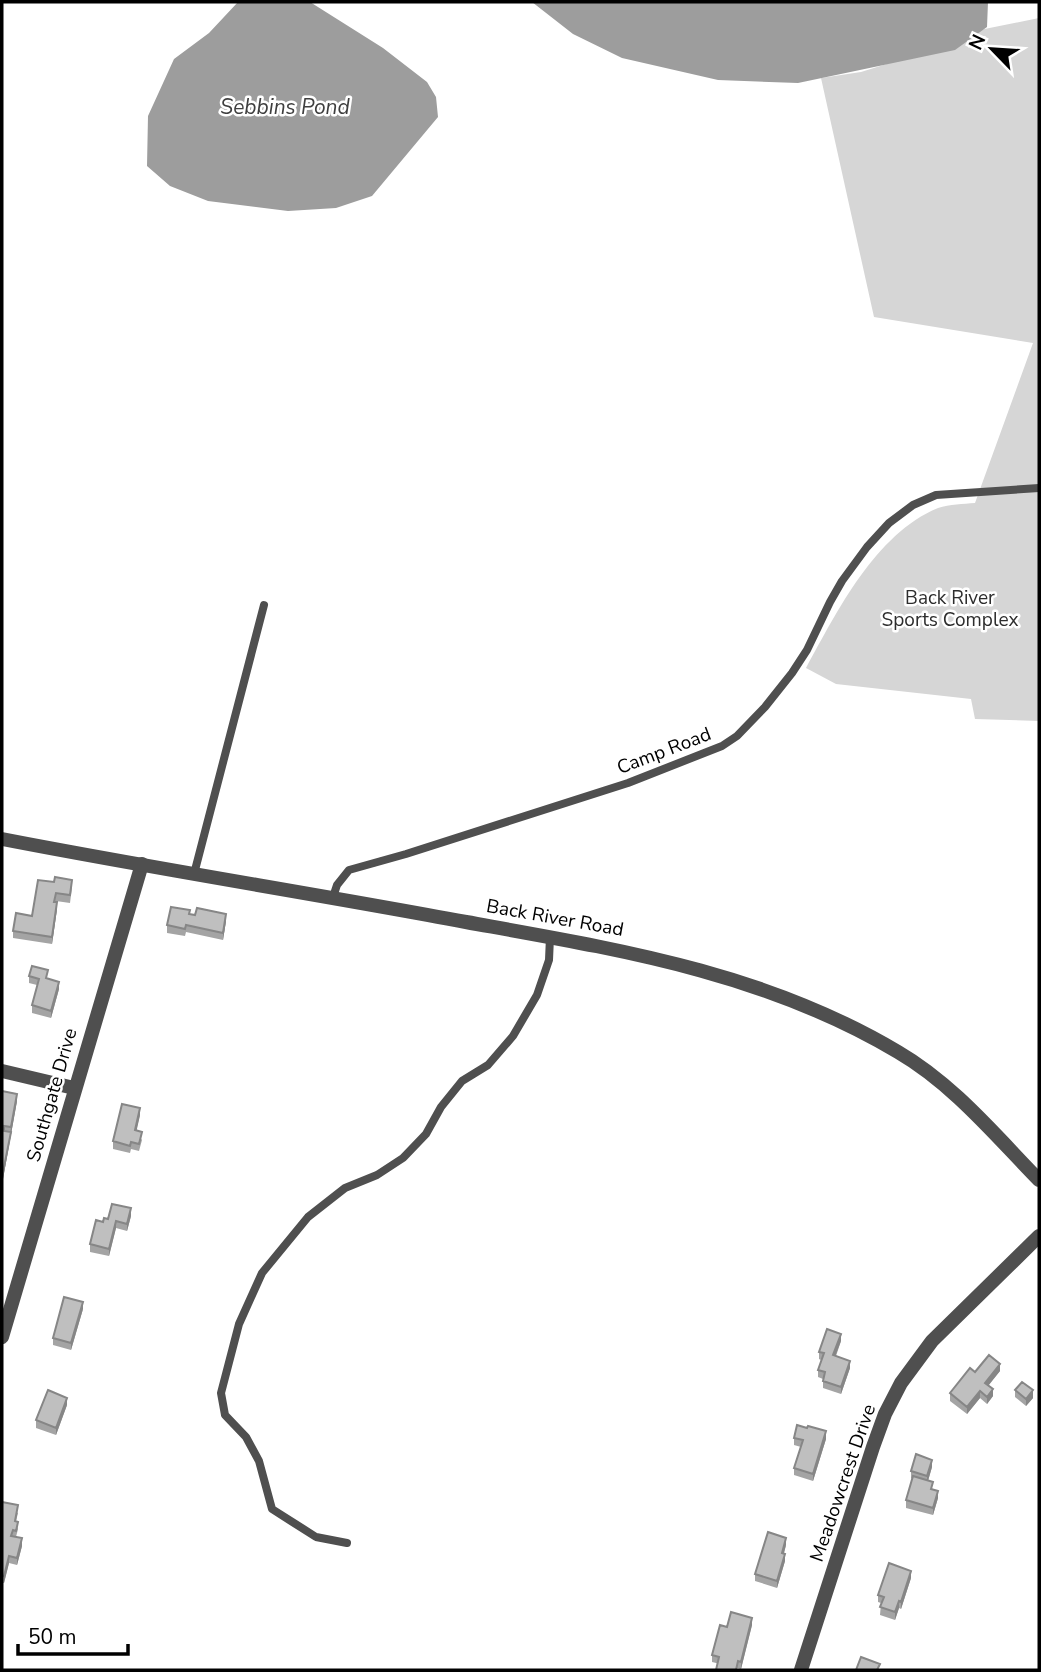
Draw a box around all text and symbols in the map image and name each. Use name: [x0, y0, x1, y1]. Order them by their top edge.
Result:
north arrow: [957, 14, 1027, 84]
text: N: [963, 30, 992, 54]
water label: Sebbins Pond: [220, 93, 351, 121]
park label: Back River Sports Complex: [882, 585, 1018, 633]
street label: Camp Road: [613, 721, 715, 781]
street label: Back River Road: [484, 893, 626, 943]
street label: Southgate Drive: [20, 1025, 84, 1165]
street label: Meadowcrest Drive: [804, 1401, 882, 1565]
scale bar: [18, 1612, 128, 1656]
text: 50 m: [28, 1623, 77, 1651]

